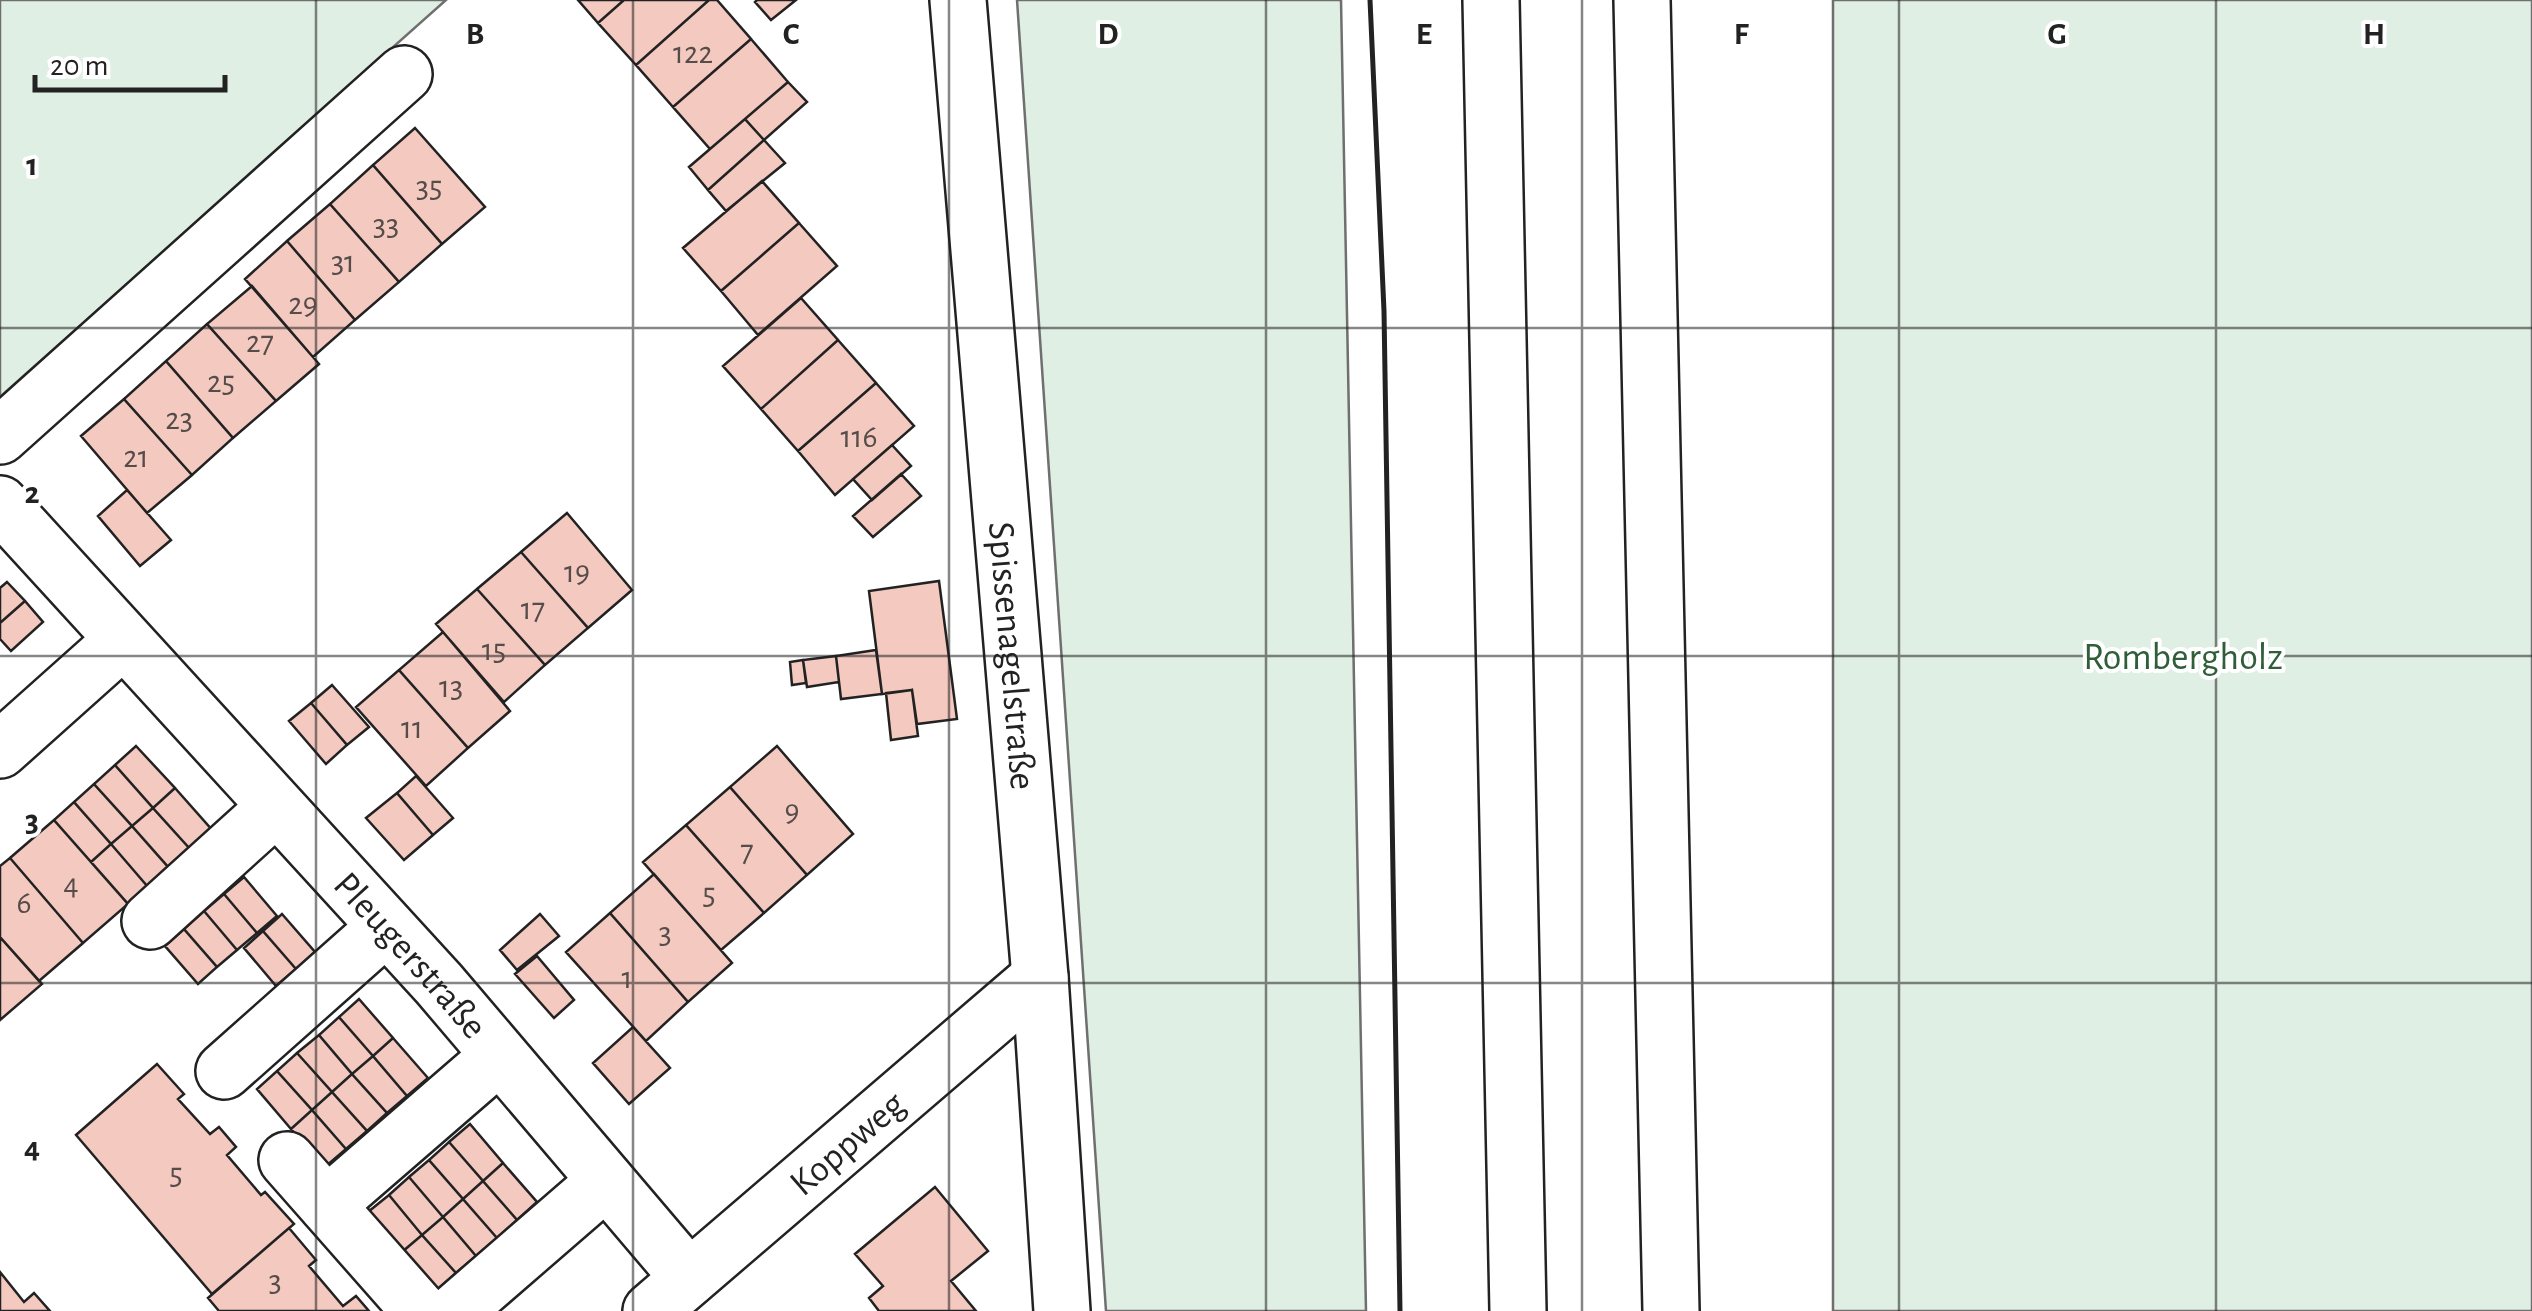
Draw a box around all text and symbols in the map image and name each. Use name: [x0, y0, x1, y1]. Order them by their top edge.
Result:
text: B: [466, 18, 484, 50]
text: C: [783, 18, 800, 50]
text: D: [1098, 18, 1119, 50]
text: E: [1416, 18, 1432, 50]
text: F: [1734, 18, 1750, 50]
text: G: [2047, 18, 2067, 50]
text: H: [2363, 18, 2385, 50]
scale bar: [35, 30, 225, 92]
house number: 122: [673, 37, 713, 69]
text: 20 m: [50, 51, 108, 81]
text: 1: [26, 149, 38, 181]
house number: 35: [416, 171, 442, 203]
house number: 33: [373, 209, 399, 241]
house number: 31: [331, 246, 355, 278]
house number: 29: [288, 288, 318, 320]
house number: 27: [246, 326, 274, 358]
house number: 25: [207, 366, 235, 398]
house number: 23: [165, 403, 193, 435]
house number: 116: [840, 421, 878, 453]
house number: 21: [123, 441, 149, 473]
text: 2: [24, 477, 40, 509]
street label: Spissenagelstraße: [981, 520, 1041, 791]
house number: 19: [564, 556, 590, 588]
house number: 17: [521, 593, 545, 625]
house number: 15: [482, 634, 506, 666]
park label: Rombergholz: [2083, 639, 2283, 677]
house number: 13: [439, 671, 463, 703]
house number: 11: [401, 712, 423, 744]
house number: 9: [784, 795, 800, 827]
text: 3: [25, 805, 39, 837]
house number: 7: [740, 835, 754, 867]
street label: Pleugerstraße: [326, 866, 493, 1046]
house number: 4: [63, 868, 79, 900]
house number: 5: [702, 878, 716, 910]
house number: 6: [16, 887, 32, 919]
house number: 3: [658, 917, 672, 949]
house number: 1: [621, 962, 633, 994]
street label: Koppweg: [784, 1085, 913, 1204]
text: 4: [24, 1132, 40, 1164]
house number: 5: [169, 1158, 183, 1190]
house number: 3: [268, 1265, 282, 1297]

